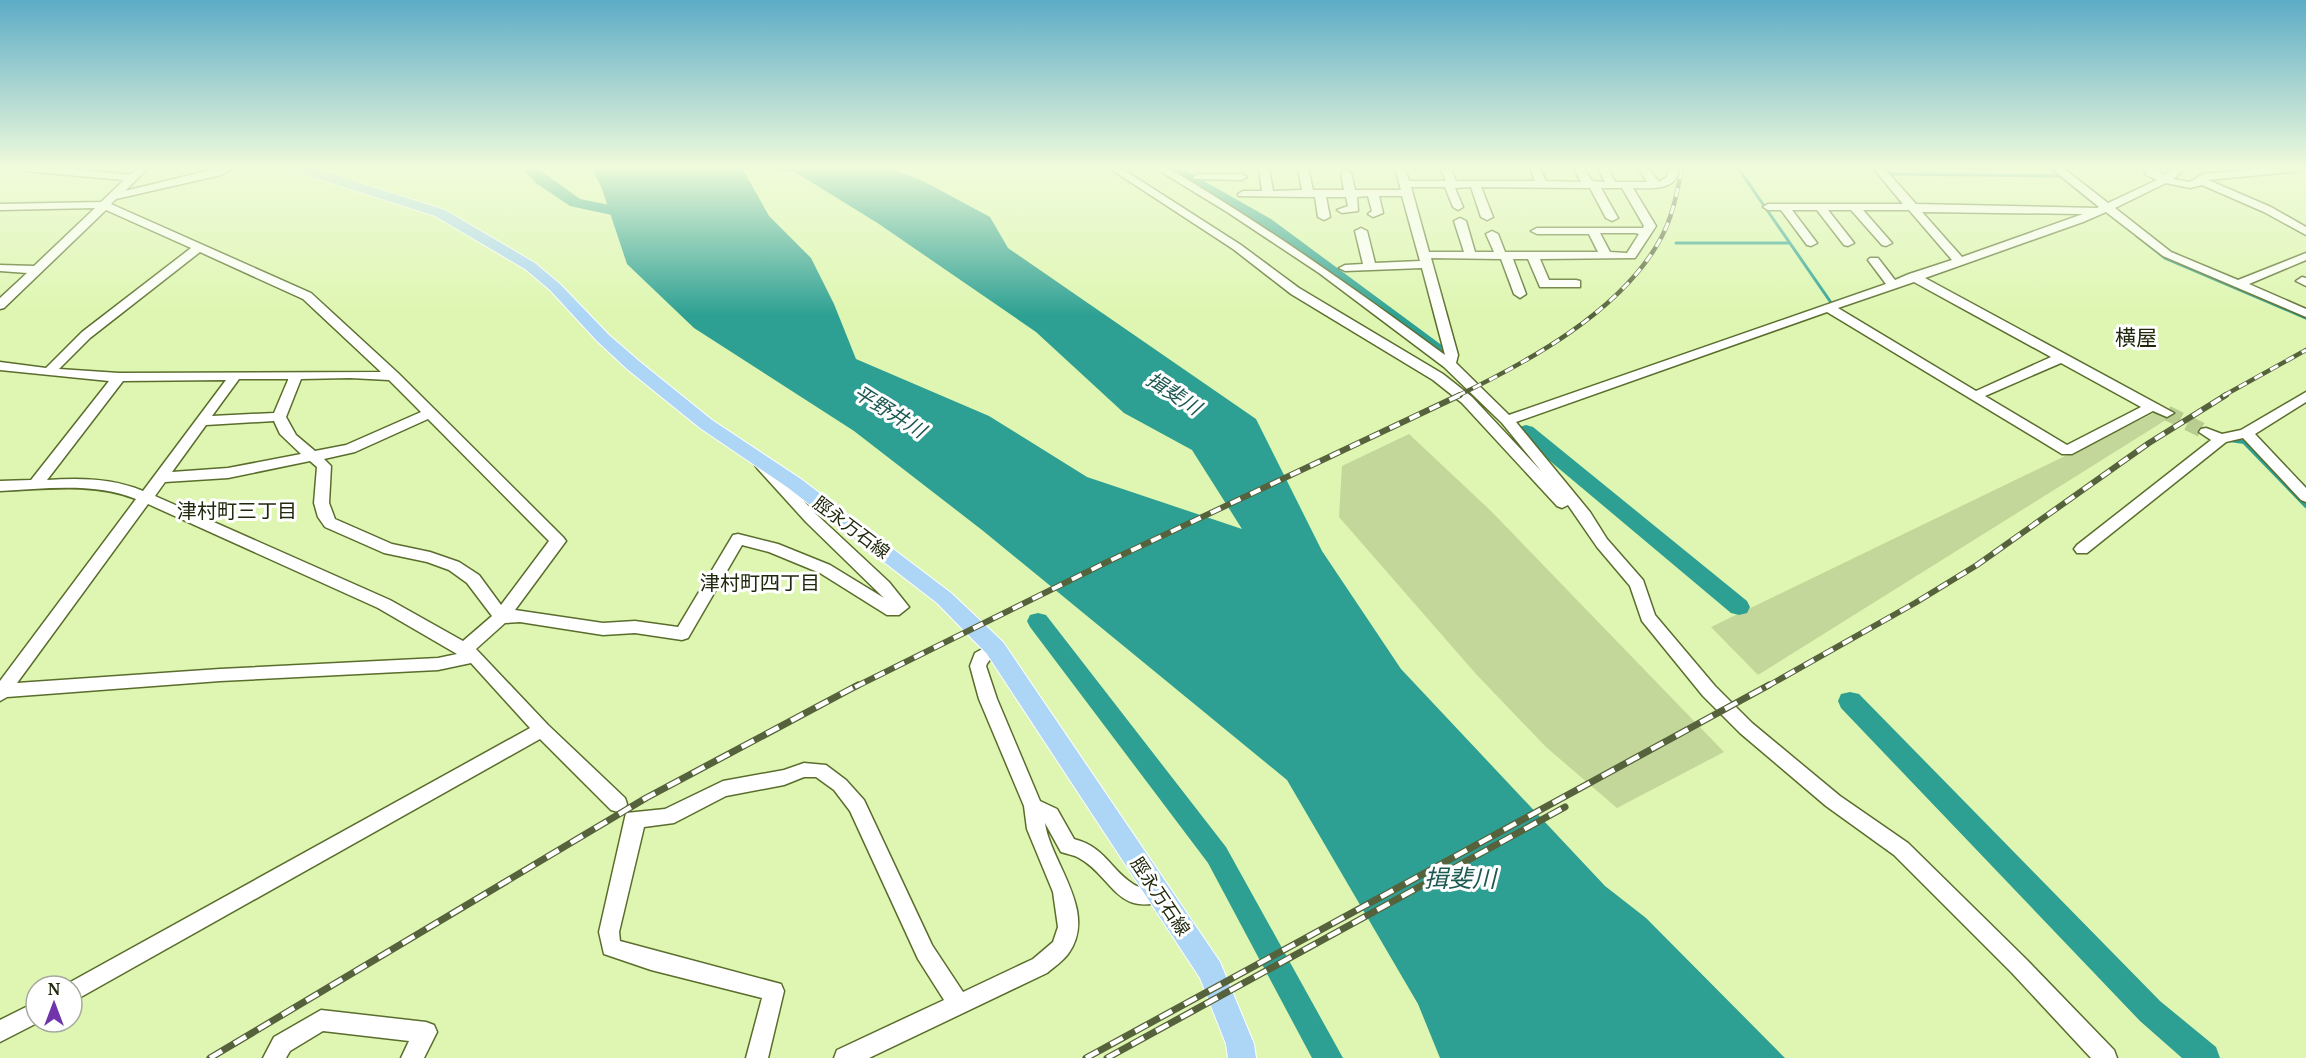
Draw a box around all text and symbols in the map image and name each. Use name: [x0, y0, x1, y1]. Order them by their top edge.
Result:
district label: 横屋: [2115, 323, 2157, 351]
water label: 揖斐川: [1141, 365, 1208, 422]
water label: 平野井川: [849, 378, 933, 445]
street label: 脛永万石線: [809, 490, 895, 564]
district label: 津村町三丁目: [177, 497, 297, 524]
district label: 津村町四丁目: [700, 569, 820, 596]
street label: 脛永万石線: [1126, 852, 1196, 940]
water label: 揖斐川: [1424, 861, 1499, 894]
north arrow: [24, 974, 84, 1034]
text: N: [48, 978, 61, 1000]

